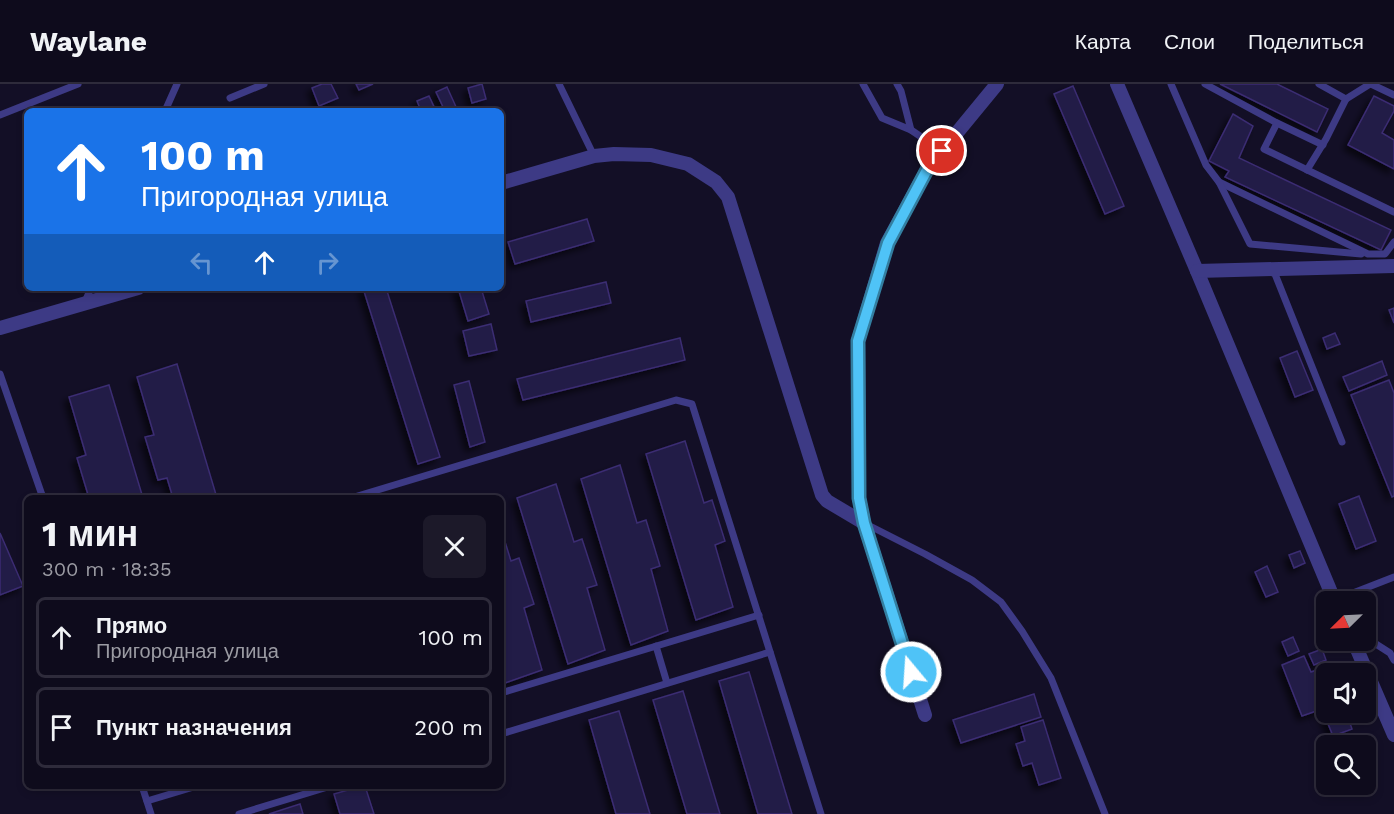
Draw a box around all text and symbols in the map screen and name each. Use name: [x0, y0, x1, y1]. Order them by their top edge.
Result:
text: Waylane: [30, 25, 147, 58]
text: Карта: [1075, 29, 1131, 54]
text: Слои: [1164, 29, 1215, 54]
text: Поделиться: [1248, 29, 1364, 54]
pin: [916, 125, 967, 176]
text: 100 m: [141, 131, 265, 180]
icon: ahead: [42, 132, 120, 210]
icon: arrive: [925, 134, 958, 167]
text: Пригородная улица: [141, 181, 388, 213]
icon: left: [185, 246, 218, 279]
icon: ahead: [248, 246, 281, 279]
icon: right: [311, 246, 344, 279]
text: 1 мин: [42, 513, 138, 555]
button: close: [423, 515, 486, 578]
text: 300 m · 18:35: [42, 557, 172, 581]
north arrow: [1316, 591, 1376, 651]
map controls: [1316, 591, 1376, 795]
text: Прямо: [96, 613, 167, 638]
icon: ahead: [45, 621, 78, 654]
text: 100 m: [419, 625, 483, 650]
text: Пригородная улица: [96, 639, 279, 663]
position arrow: [879, 640, 943, 704]
button: sound: [1316, 663, 1376, 723]
icon: arrive: [45, 711, 78, 744]
text: Пункт назначения: [96, 715, 292, 740]
text: 200 m: [414, 715, 483, 740]
button: search: [1316, 735, 1376, 795]

